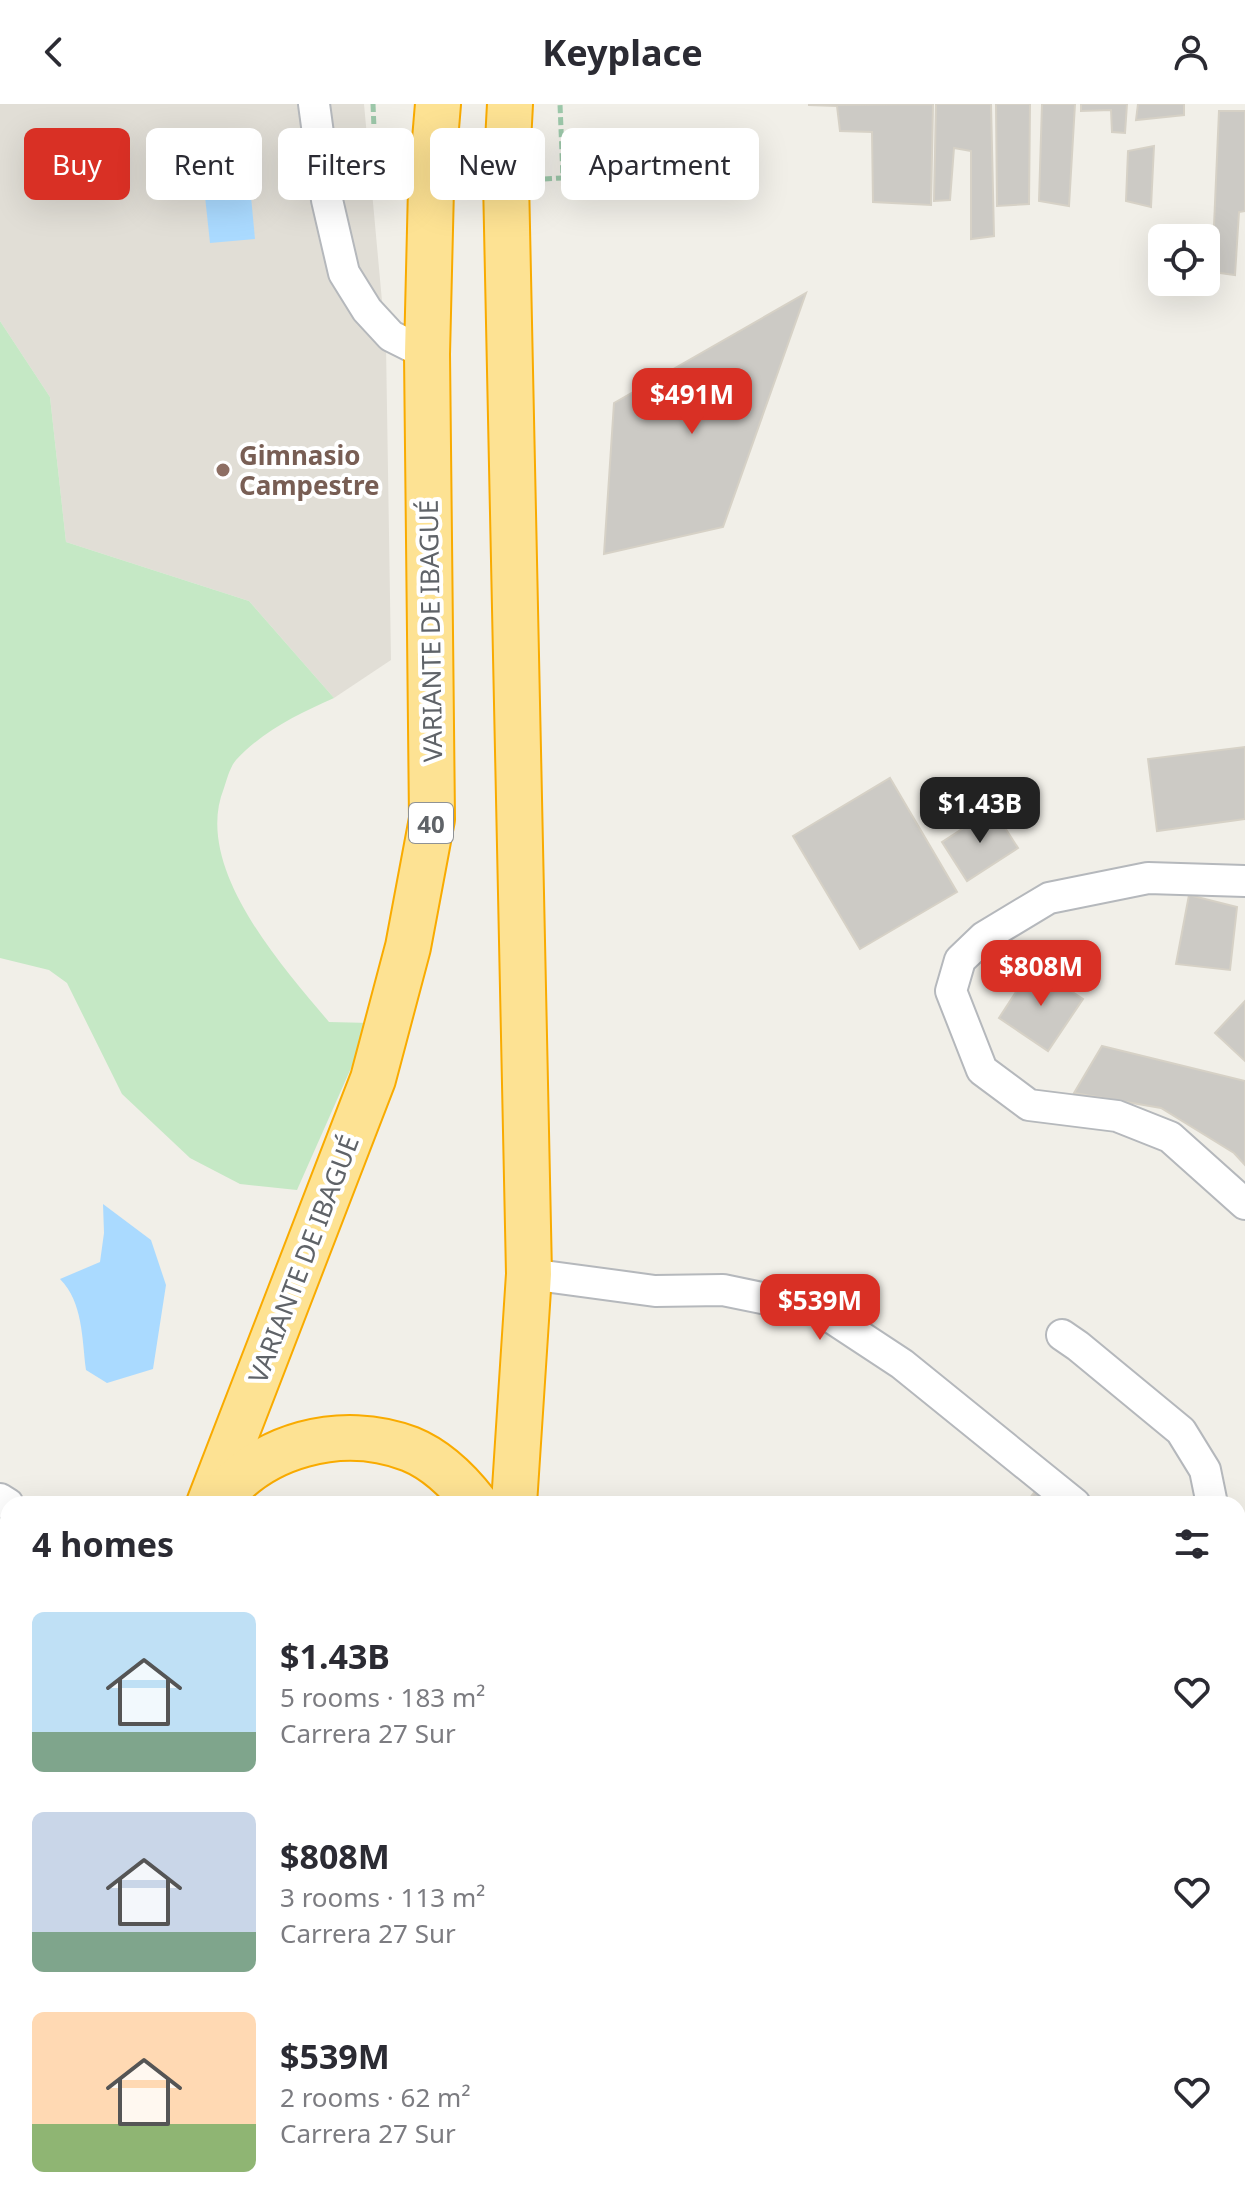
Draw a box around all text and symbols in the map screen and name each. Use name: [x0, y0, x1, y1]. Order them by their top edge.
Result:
text: Keyplace: [542, 28, 703, 77]
icon: back: [32, 30, 76, 74]
icon: person: [1169, 30, 1213, 74]
chip: Buy: [24, 128, 130, 200]
chip: Rent: [146, 128, 262, 200]
chip: Filters: [278, 128, 414, 200]
chip: New: [430, 128, 545, 200]
chip: Apartment: [561, 128, 759, 200]
map controls: [1148, 224, 1220, 296]
button: locate: [1148, 224, 1220, 296]
pin: $491M: [636, 368, 748, 436]
text: $491M: [650, 376, 734, 412]
place label: Gimnasio Campestre: [239, 437, 380, 503]
marker: Gimnasio Campestre: [214, 461, 232, 479]
street label: VARIANTE DE IBAGUÉ: [410, 499, 450, 763]
pin: $1.43B: [915, 777, 1045, 845]
text: $1.43B: [938, 785, 1022, 821]
road number: 40: [409, 803, 453, 843]
pin: $808M: [985, 940, 1097, 1008]
text: $808M: [999, 948, 1083, 984]
street label: VARIANTE DE IBAGUÉ: [239, 1130, 367, 1388]
pin: $539M: [764, 1274, 876, 1342]
text: $539M: [778, 1282, 862, 1318]
text: 4 homes: [32, 1521, 174, 1567]
icon: filters: [1170, 1522, 1214, 1566]
text: $1.43B: [280, 1633, 390, 1679]
icon: home: [96, 1644, 192, 1740]
icon: heart: [1170, 1670, 1214, 1714]
text: 5 rooms · 183 m²: [280, 1679, 485, 1715]
text: Carrera 27 Sur: [280, 1715, 456, 1751]
text: $808M: [280, 1833, 390, 1879]
icon: home: [96, 1844, 192, 1940]
icon: heart: [1170, 1870, 1214, 1914]
text: 3 rooms · 113 m²: [280, 1879, 485, 1915]
text: Carrera 27 Sur: [280, 1915, 456, 1951]
text: $539M: [280, 2033, 390, 2079]
icon: home: [96, 2044, 192, 2140]
icon: heart: [1170, 2070, 1214, 2114]
text: 2 rooms · 62 m²: [280, 2079, 470, 2115]
text: Carrera 27 Sur: [280, 2115, 456, 2151]

